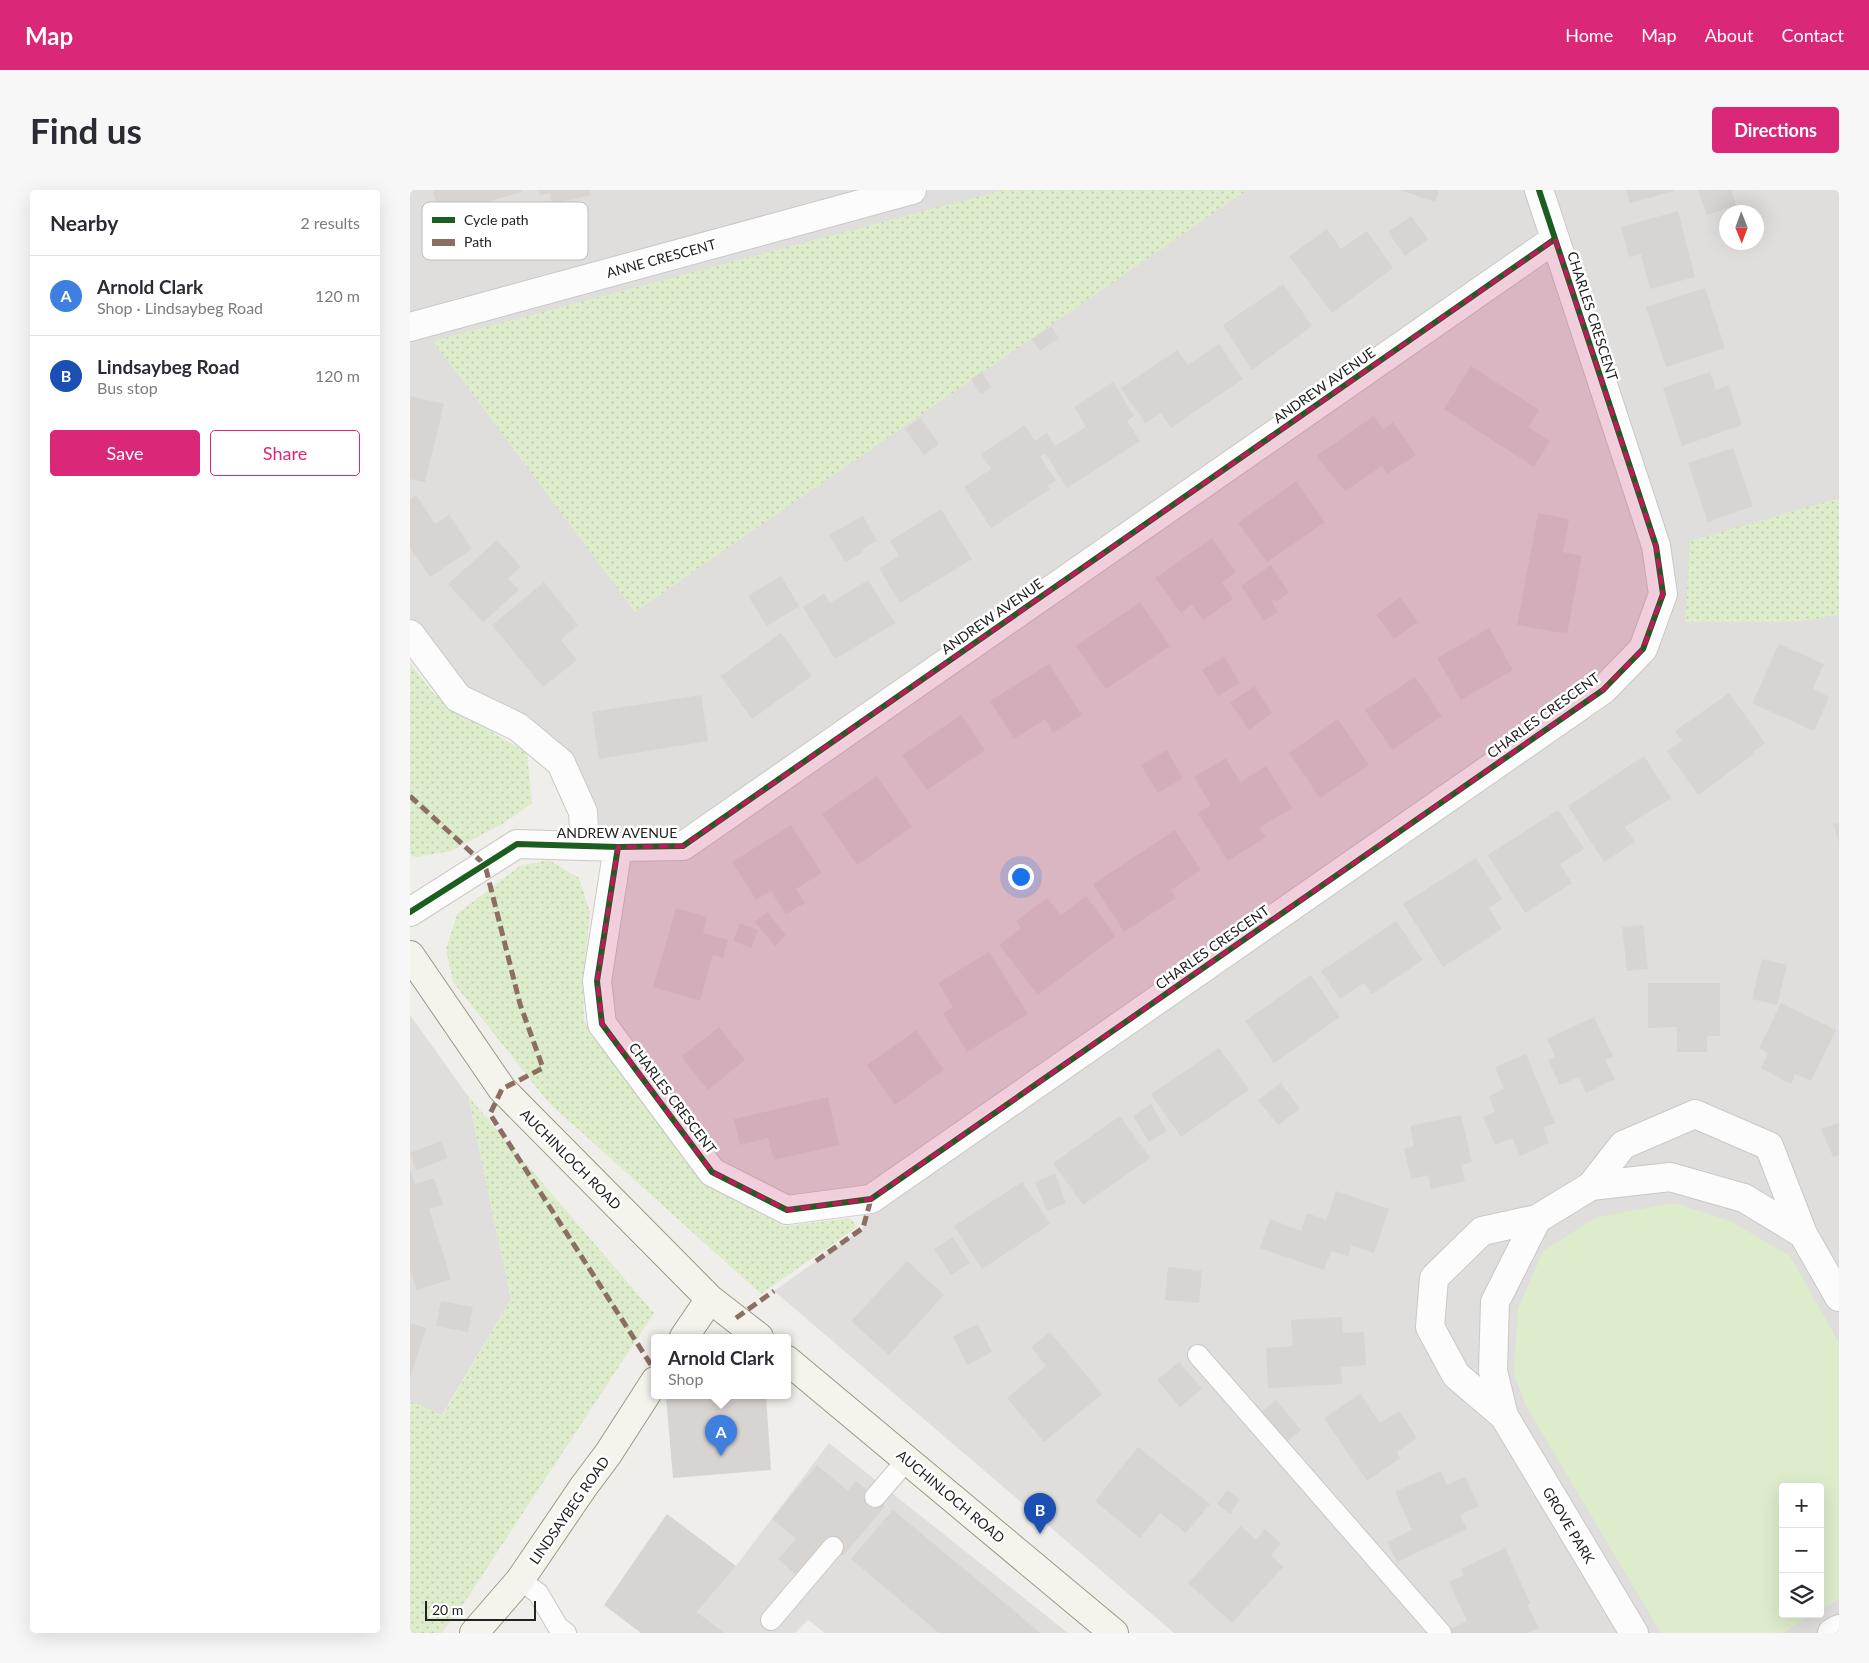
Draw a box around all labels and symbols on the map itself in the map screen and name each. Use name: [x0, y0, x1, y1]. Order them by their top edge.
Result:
legend: [422, 202, 588, 260]
north arrow: [1719, 205, 1764, 250]
text: Cycle path: [464, 211, 529, 228]
text: Path: [464, 233, 492, 250]
street label: ANNE CRESCENT: [604, 235, 718, 281]
street label: CHARLES CRESCENT: [1564, 249, 1622, 383]
street label: ANDREW AVENUE: [1270, 343, 1378, 427]
street label: ANDREW AVENUE: [938, 574, 1046, 658]
street label: CHARLES CRESCENT: [1483, 668, 1603, 762]
street label: ANDREW AVENUE: [557, 824, 677, 841]
your location: [1008, 864, 1034, 890]
street label: CHARLES CRESCENT: [1152, 901, 1273, 993]
street label: CHARLES CRESCENT: [626, 1039, 721, 1158]
street label: AUCHINLOCH ROAD: [517, 1105, 625, 1213]
pin: A: [705, 1415, 737, 1456]
street label: AUCHINLOCH ROAD: [894, 1446, 1008, 1546]
street label: LINDSAYBEG ROAD: [525, 1453, 613, 1567]
street label: GROVE PARK: [1540, 1484, 1599, 1567]
pin: B: [1024, 1493, 1056, 1534]
scale bar: [425, 1598, 536, 1621]

